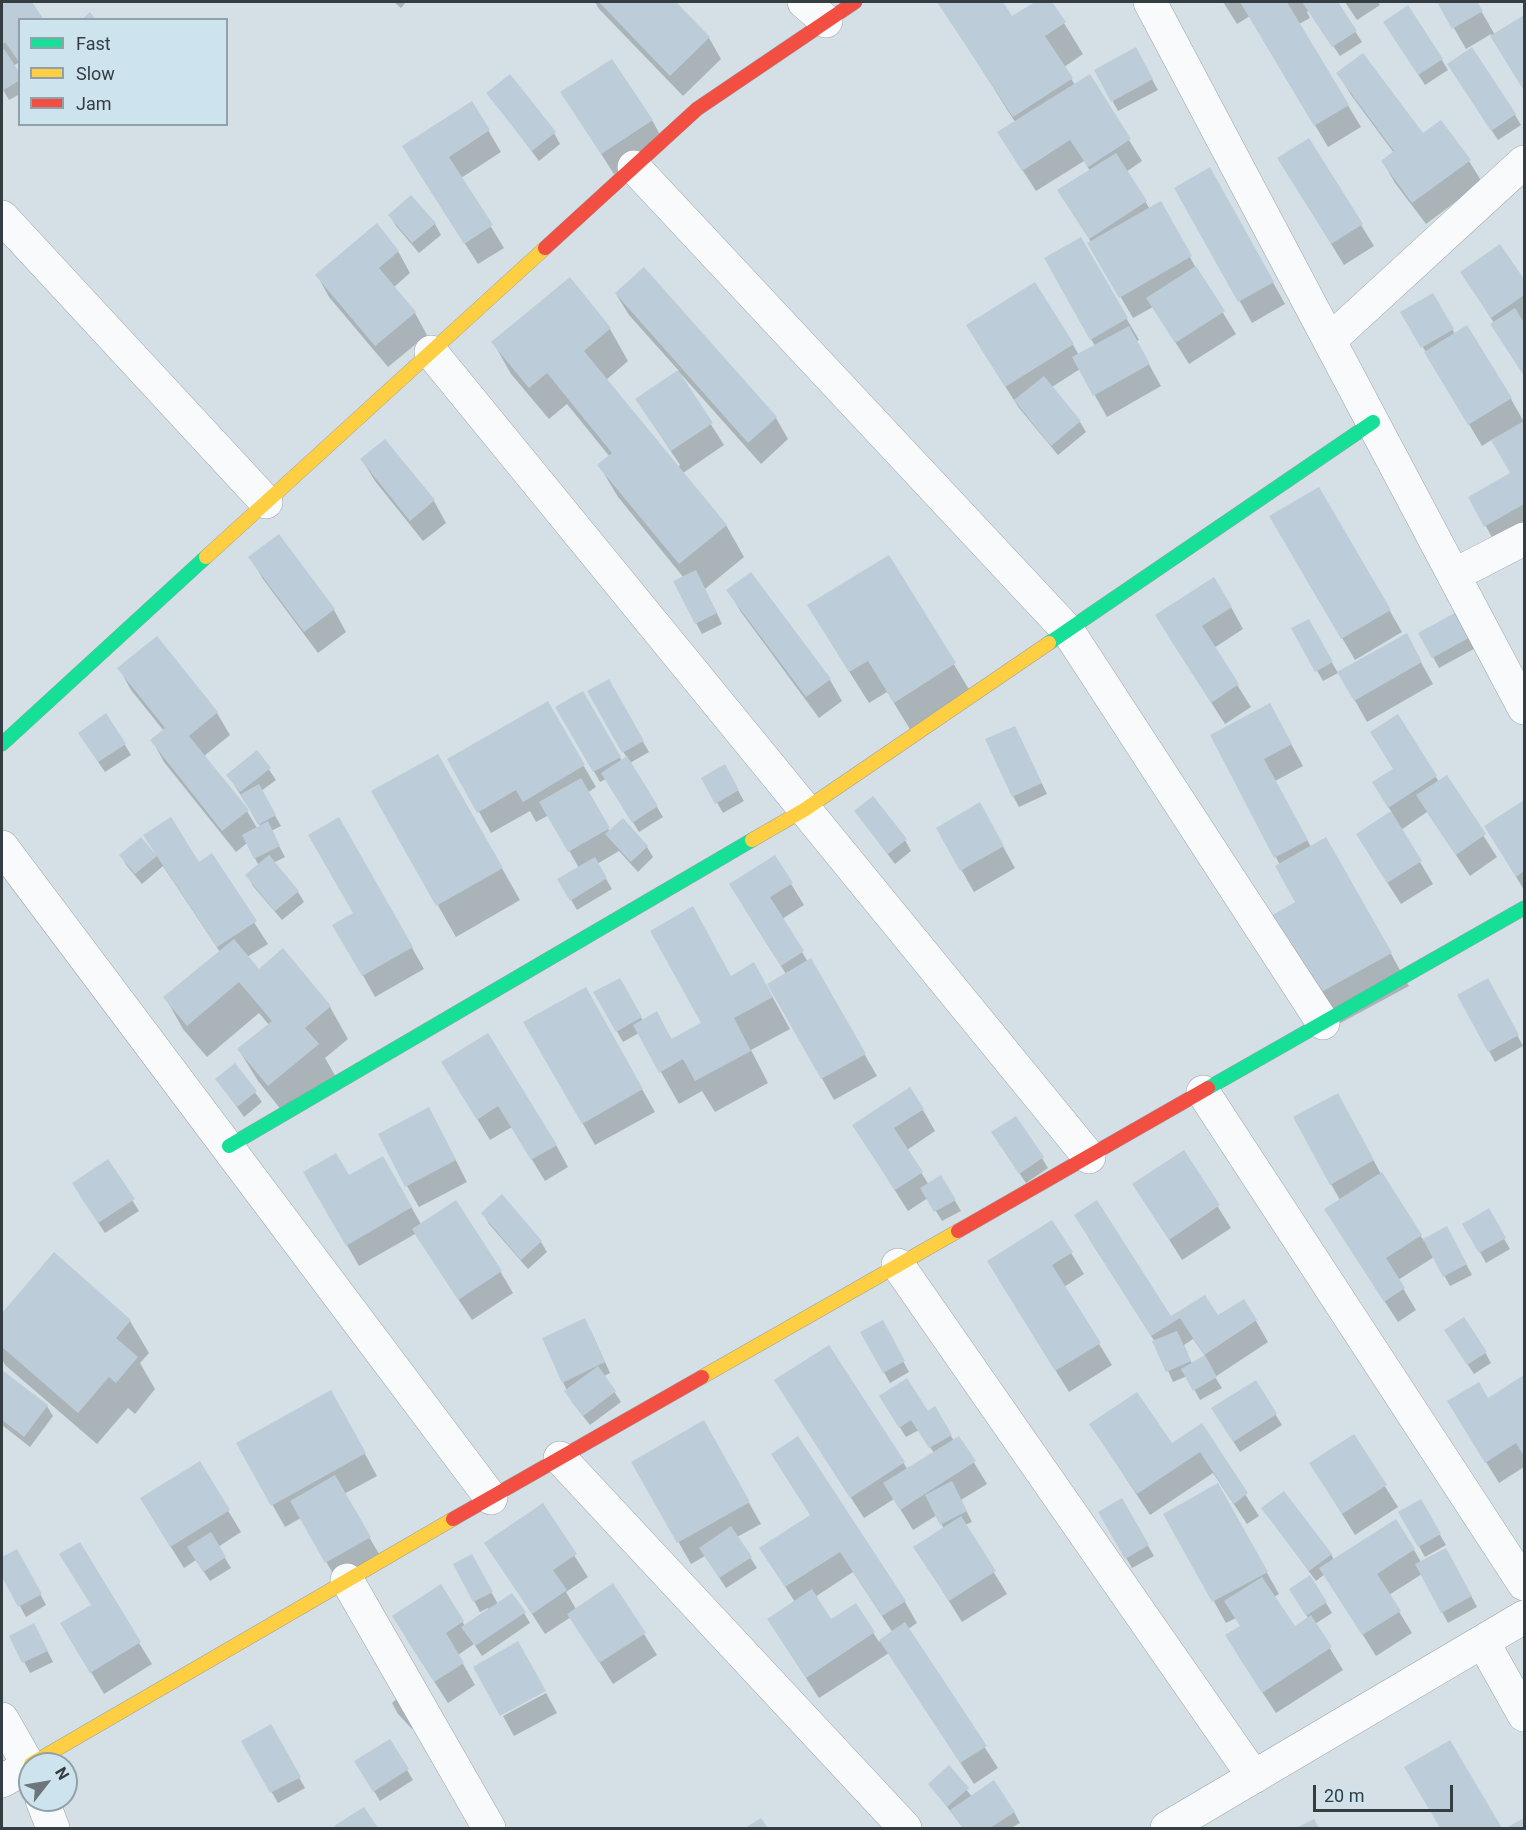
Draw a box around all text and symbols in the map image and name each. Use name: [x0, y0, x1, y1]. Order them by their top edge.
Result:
legend: [18, 18, 228, 126]
text: Fast: [76, 33, 111, 54]
text: Slow: [76, 63, 115, 84]
text: Jam: [76, 93, 112, 114]
north arrow: [18, 1752, 78, 1812]
text: N: [51, 1764, 73, 1783]
scale bar: [1316, 1773, 1456, 1811]
text: 20 m: [1324, 1785, 1364, 1806]

